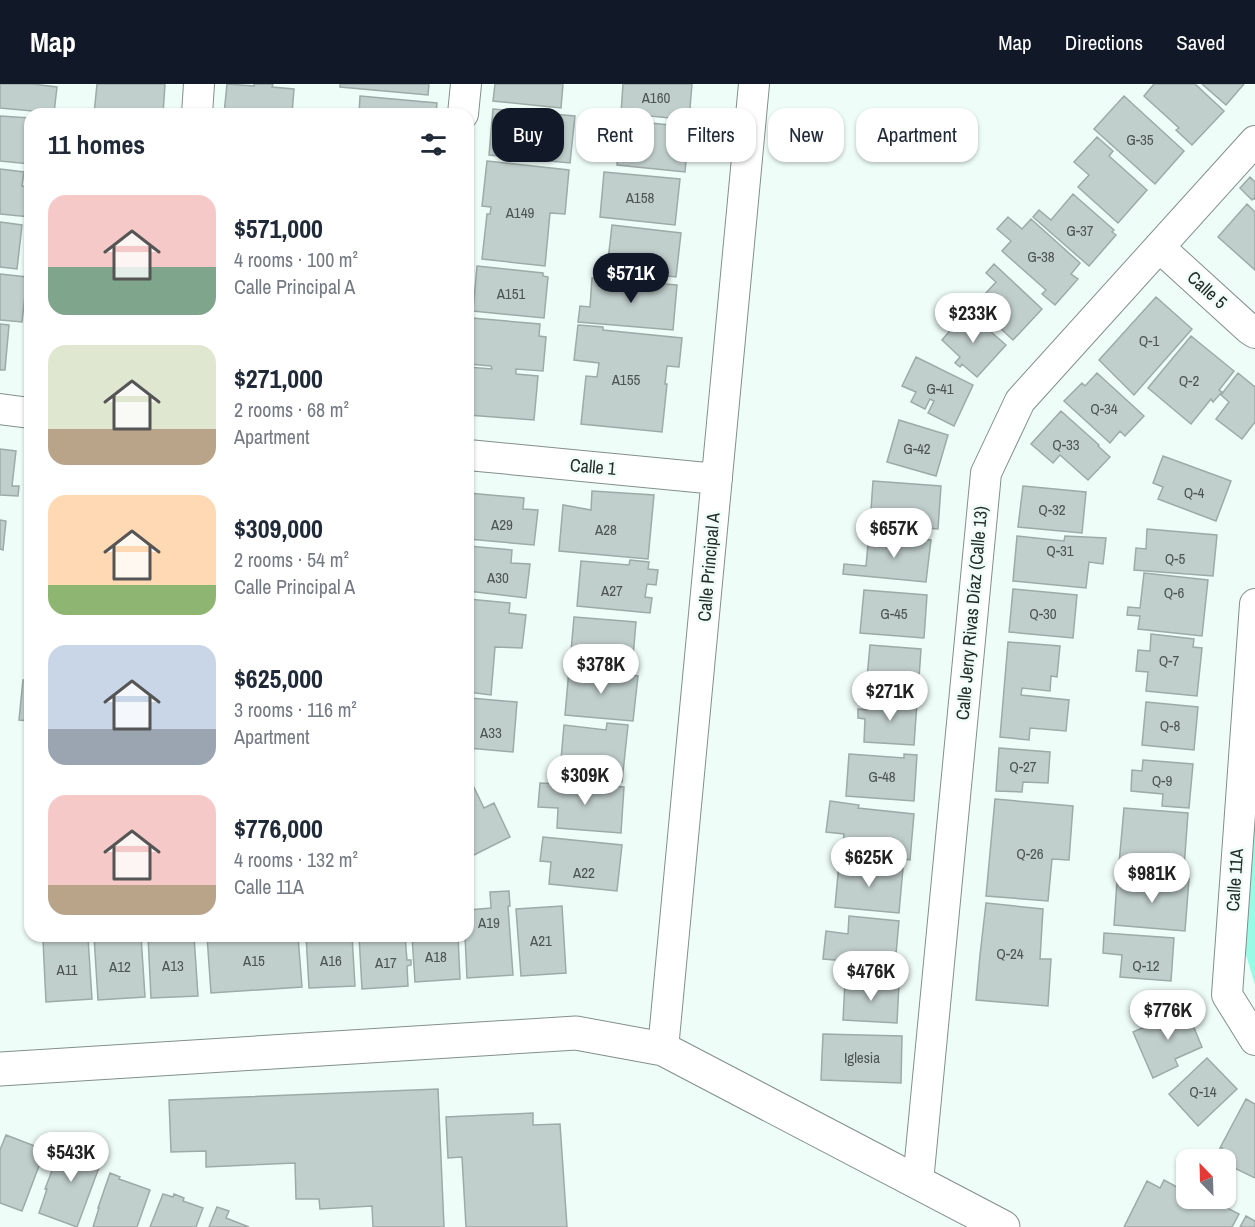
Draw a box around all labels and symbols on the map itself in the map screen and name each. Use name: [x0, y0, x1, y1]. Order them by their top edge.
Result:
house number: A160: [641, 87, 671, 108]
house number: G-35: [1126, 129, 1154, 150]
house number: A158: [625, 187, 655, 208]
house number: A149: [505, 202, 535, 223]
house number: G-37: [1066, 220, 1094, 241]
house number: G-38: [1027, 246, 1055, 267]
pin: $571K: [589, 253, 673, 304]
street label: Calle 5: [1182, 265, 1233, 314]
house number: A151: [496, 283, 526, 304]
pin: $233K: [931, 293, 1015, 344]
house number: Q-1: [1139, 330, 1159, 351]
house number: A155: [611, 369, 641, 390]
house number: Q-2: [1179, 370, 1199, 391]
house number: G-41: [926, 378, 954, 399]
house number: Q-34: [1090, 398, 1118, 419]
house number: Q-33: [1052, 434, 1080, 455]
house number: G-42: [903, 438, 931, 459]
street label: Calle 1: [569, 452, 618, 481]
house number: Q-4: [1184, 482, 1204, 503]
house number: Q-32: [1038, 499, 1066, 520]
street label: Calle Jerry Rivas Díaz (Calle 13): [950, 505, 993, 721]
pin: $657K: [852, 508, 936, 559]
street label: Calle Principal A: [691, 511, 726, 622]
house number: A29: [490, 514, 513, 535]
house number: A28: [594, 519, 617, 540]
house number: Q-31: [1046, 540, 1074, 561]
house number: Q-5: [1165, 548, 1185, 569]
house number: A30: [486, 567, 509, 588]
house number: A27: [600, 580, 623, 601]
house number: Q-6: [1164, 582, 1184, 603]
house number: G-45: [880, 603, 908, 624]
house number: Q-30: [1029, 603, 1057, 624]
pin: $378K: [559, 644, 643, 695]
house number: Q-7: [1159, 650, 1179, 671]
pin: $271K: [848, 671, 932, 722]
house number: Q-8: [1160, 715, 1180, 736]
house number: A33: [479, 722, 502, 743]
pin: $309K: [543, 755, 627, 806]
house number: Q-27: [1009, 756, 1037, 777]
house number: G-48: [868, 766, 896, 787]
house number: Q-9: [1152, 770, 1172, 791]
pin: $625K: [827, 837, 911, 888]
house number: Q-26: [1016, 843, 1044, 864]
street label: Calle 11A: [1220, 848, 1249, 912]
pin: $981K: [1110, 853, 1194, 904]
house number: A22: [572, 862, 595, 883]
house number: A19: [477, 912, 500, 933]
house number: A21: [529, 930, 552, 951]
house number: Q-24: [996, 943, 1024, 964]
house number: A18: [424, 946, 447, 967]
house number: A15: [242, 950, 265, 971]
house number: A16: [319, 950, 342, 971]
pin: $476K: [829, 951, 913, 1002]
house number: A17: [374, 952, 397, 973]
house number: A13: [161, 955, 184, 976]
house number: Q-12: [1132, 955, 1160, 976]
house number: A12: [108, 956, 131, 977]
house number: A11: [56, 959, 78, 980]
pin: $776K: [1126, 990, 1210, 1041]
house number: Iglesia: [844, 1047, 880, 1068]
house number: Q-14: [1189, 1081, 1217, 1102]
pin: $543K: [29, 1132, 113, 1183]
north arrow: [1176, 1149, 1236, 1209]

